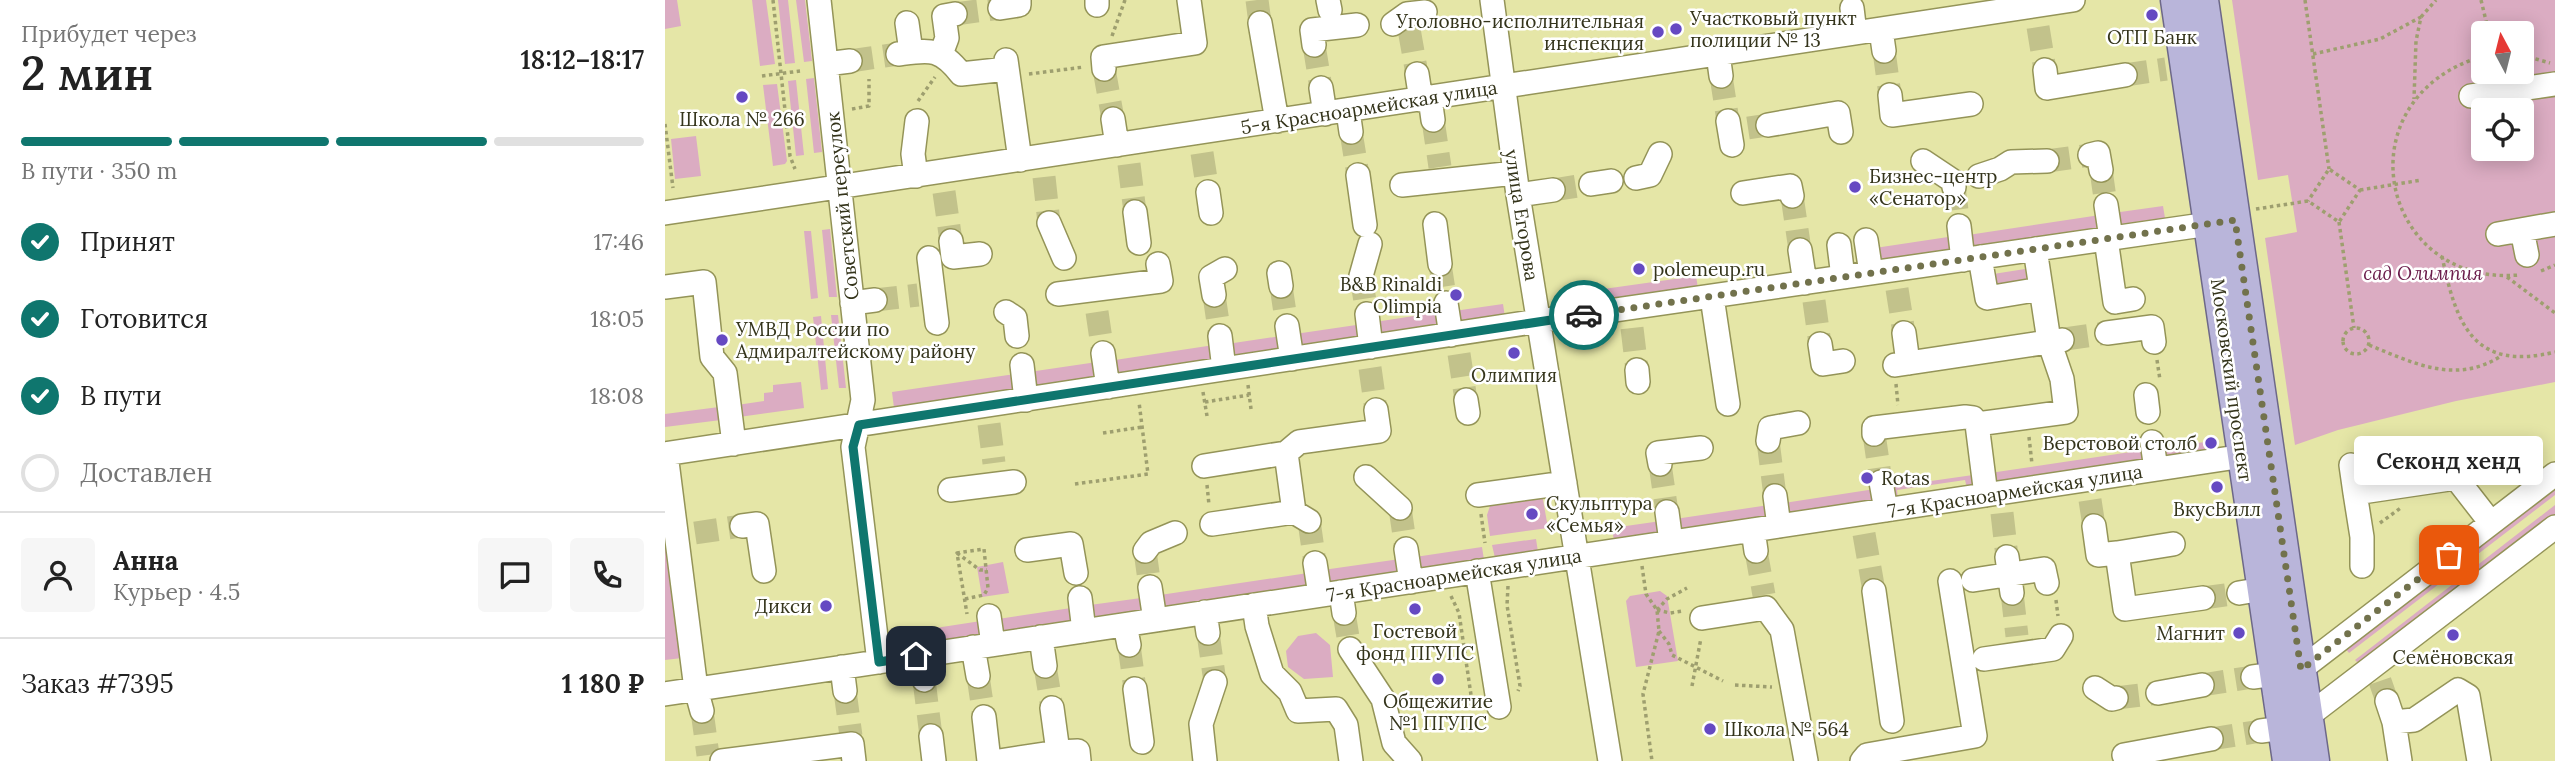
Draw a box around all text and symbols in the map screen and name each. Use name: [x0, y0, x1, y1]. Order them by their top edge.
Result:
place label: Участковый пункт полиции № 13: [1689, 6, 1857, 52]
marker: ОТП Банк: [2144, 7, 2160, 23]
place label: Уголовно-исполнительная инспекция: [1395, 9, 1644, 55]
text: Прибудет через: [21, 19, 197, 48]
marker: Участковый пункт полиции № 13: [1668, 21, 1684, 37]
north arrow: [2471, 21, 2534, 84]
map controls: [2471, 21, 2534, 161]
marker: Уголовно-исполнительная инспекция: [1650, 24, 1666, 40]
place label: ОТП Банк: [2107, 25, 2198, 49]
text: 18:12–18:17: [520, 43, 644, 76]
text: 2 мин: [21, 44, 153, 103]
street label: 5-я Красноармейская улица: [1239, 75, 1499, 139]
marker: Школа № 266: [734, 89, 750, 105]
button: locate: [2471, 98, 2534, 161]
place label: Школа № 266: [679, 107, 805, 131]
street label: Советский переулок: [820, 110, 864, 301]
street label: улица Егорова: [1500, 147, 1544, 283]
text: В пути · 350 m: [21, 156, 177, 185]
place label: Бизнес-центр «Сенатор»: [1869, 164, 1997, 210]
marker: Бизнес-центр «Сенатор»: [1847, 179, 1863, 195]
icon: check: [21, 223, 59, 261]
text: Принят: [80, 225, 175, 258]
text: 17:46: [594, 227, 644, 256]
place label: polemeup.ru: [1653, 257, 1765, 281]
marker: polemeup.ru: [1631, 261, 1647, 277]
park label: сад Олимпия: [2363, 261, 2483, 285]
place label: B&B Rinaldi Olimpia: [1340, 272, 1442, 318]
street label: Московский проспект: [2206, 277, 2258, 483]
courier: [1549, 280, 1619, 350]
marker: B&B Rinaldi Olimpia: [1448, 287, 1464, 303]
icon: car: [1565, 296, 1603, 334]
icon: check: [21, 300, 59, 338]
text: Готовится: [80, 302, 208, 335]
text: 18:05: [590, 304, 644, 333]
place label: УМВД России по Адмиралтейскому району: [735, 317, 975, 363]
marker: УМВД России по Адмиралтейскому району: [714, 332, 730, 348]
marker: Олимпия: [1506, 345, 1522, 361]
place label: Олимпия: [1471, 363, 1557, 387]
icon: check: [21, 377, 59, 415]
text: В пути: [80, 379, 162, 412]
text: 18:08: [590, 381, 644, 410]
place label: Верстовой столб: [2043, 431, 2197, 455]
marker: Верстовой столб: [2203, 435, 2219, 451]
callout: Секонд хенд: [2355, 436, 2544, 485]
text: Секонд хенд: [2376, 446, 2521, 475]
text: Доставлен: [80, 456, 213, 489]
street label: 7-я Красноармейская улица: [1886, 459, 2144, 523]
place label: Rotas: [1881, 466, 1930, 490]
marker: Rotas: [1859, 470, 1875, 486]
marker: ВкусВилл: [2209, 479, 2225, 495]
place label: Скульптура «Семья»: [1546, 491, 1653, 537]
place label: ВкусВилл: [2173, 497, 2261, 521]
marker: Скульптура «Семья»: [1524, 506, 1540, 522]
pin: [2419, 525, 2479, 585]
icon: bag: [2430, 536, 2468, 574]
button: person: [21, 538, 95, 612]
button: chat: [478, 538, 552, 612]
button: phone: [570, 538, 644, 612]
street label: 7-я Красноармейская улица: [1325, 543, 1583, 607]
text: Анна: [113, 544, 179, 577]
text: Курьер · 4.5: [113, 577, 240, 606]
place label: Дикси: [755, 594, 812, 618]
marker: Дикси: [818, 598, 834, 614]
marker: Гостевой фонд ПГУПС: [1407, 601, 1423, 617]
place label: Гостевой фонд ПГУПС: [1356, 619, 1474, 665]
place label: Магнит: [2156, 621, 2225, 645]
marker: Магнит: [2231, 625, 2247, 641]
pin: [886, 626, 946, 686]
marker: Семёновская: [2445, 627, 2461, 643]
icon: home: [897, 637, 935, 675]
place label: Семёновская: [2392, 645, 2514, 669]
text: Заказ #7395: [21, 667, 174, 700]
text: 1 180 ₽: [562, 667, 644, 700]
marker: Общежитие №1 ПГУПС: [1430, 671, 1446, 687]
place label: Общежитие №1 ПГУПС: [1383, 689, 1493, 735]
place label: Школа № 564: [1724, 717, 1849, 741]
marker: Школа № 564: [1702, 721, 1718, 737]

